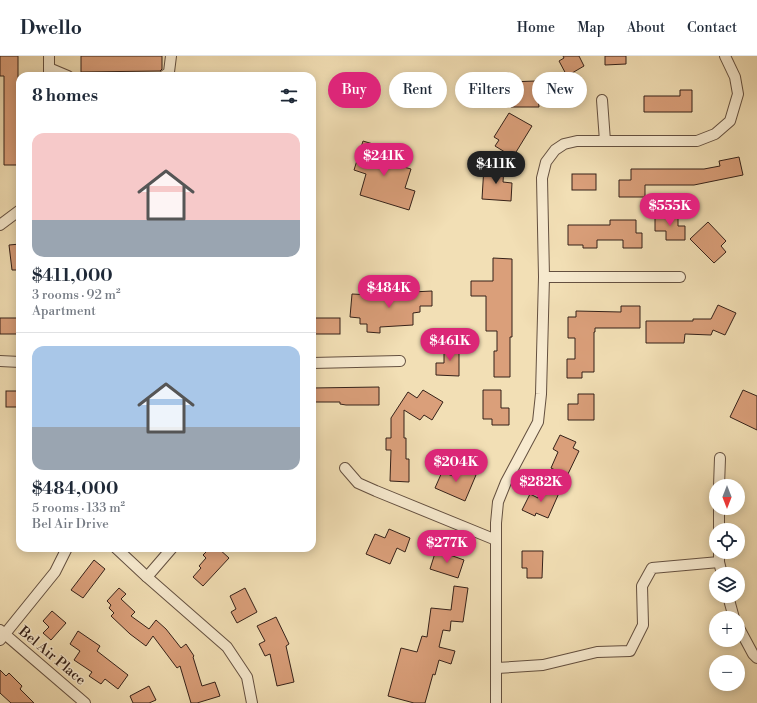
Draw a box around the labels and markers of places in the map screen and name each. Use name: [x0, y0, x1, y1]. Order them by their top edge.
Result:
pin: $241K: [356, 143, 412, 177]
pin: $411K: [468, 151, 524, 185]
pin: $555K: [642, 193, 698, 227]
pin: $484K: [361, 275, 417, 309]
pin: $461K: [422, 328, 478, 362]
pin: $204K: [428, 449, 484, 483]
pin: $282K: [513, 469, 569, 503]
pin: $277K: [419, 530, 475, 564]

